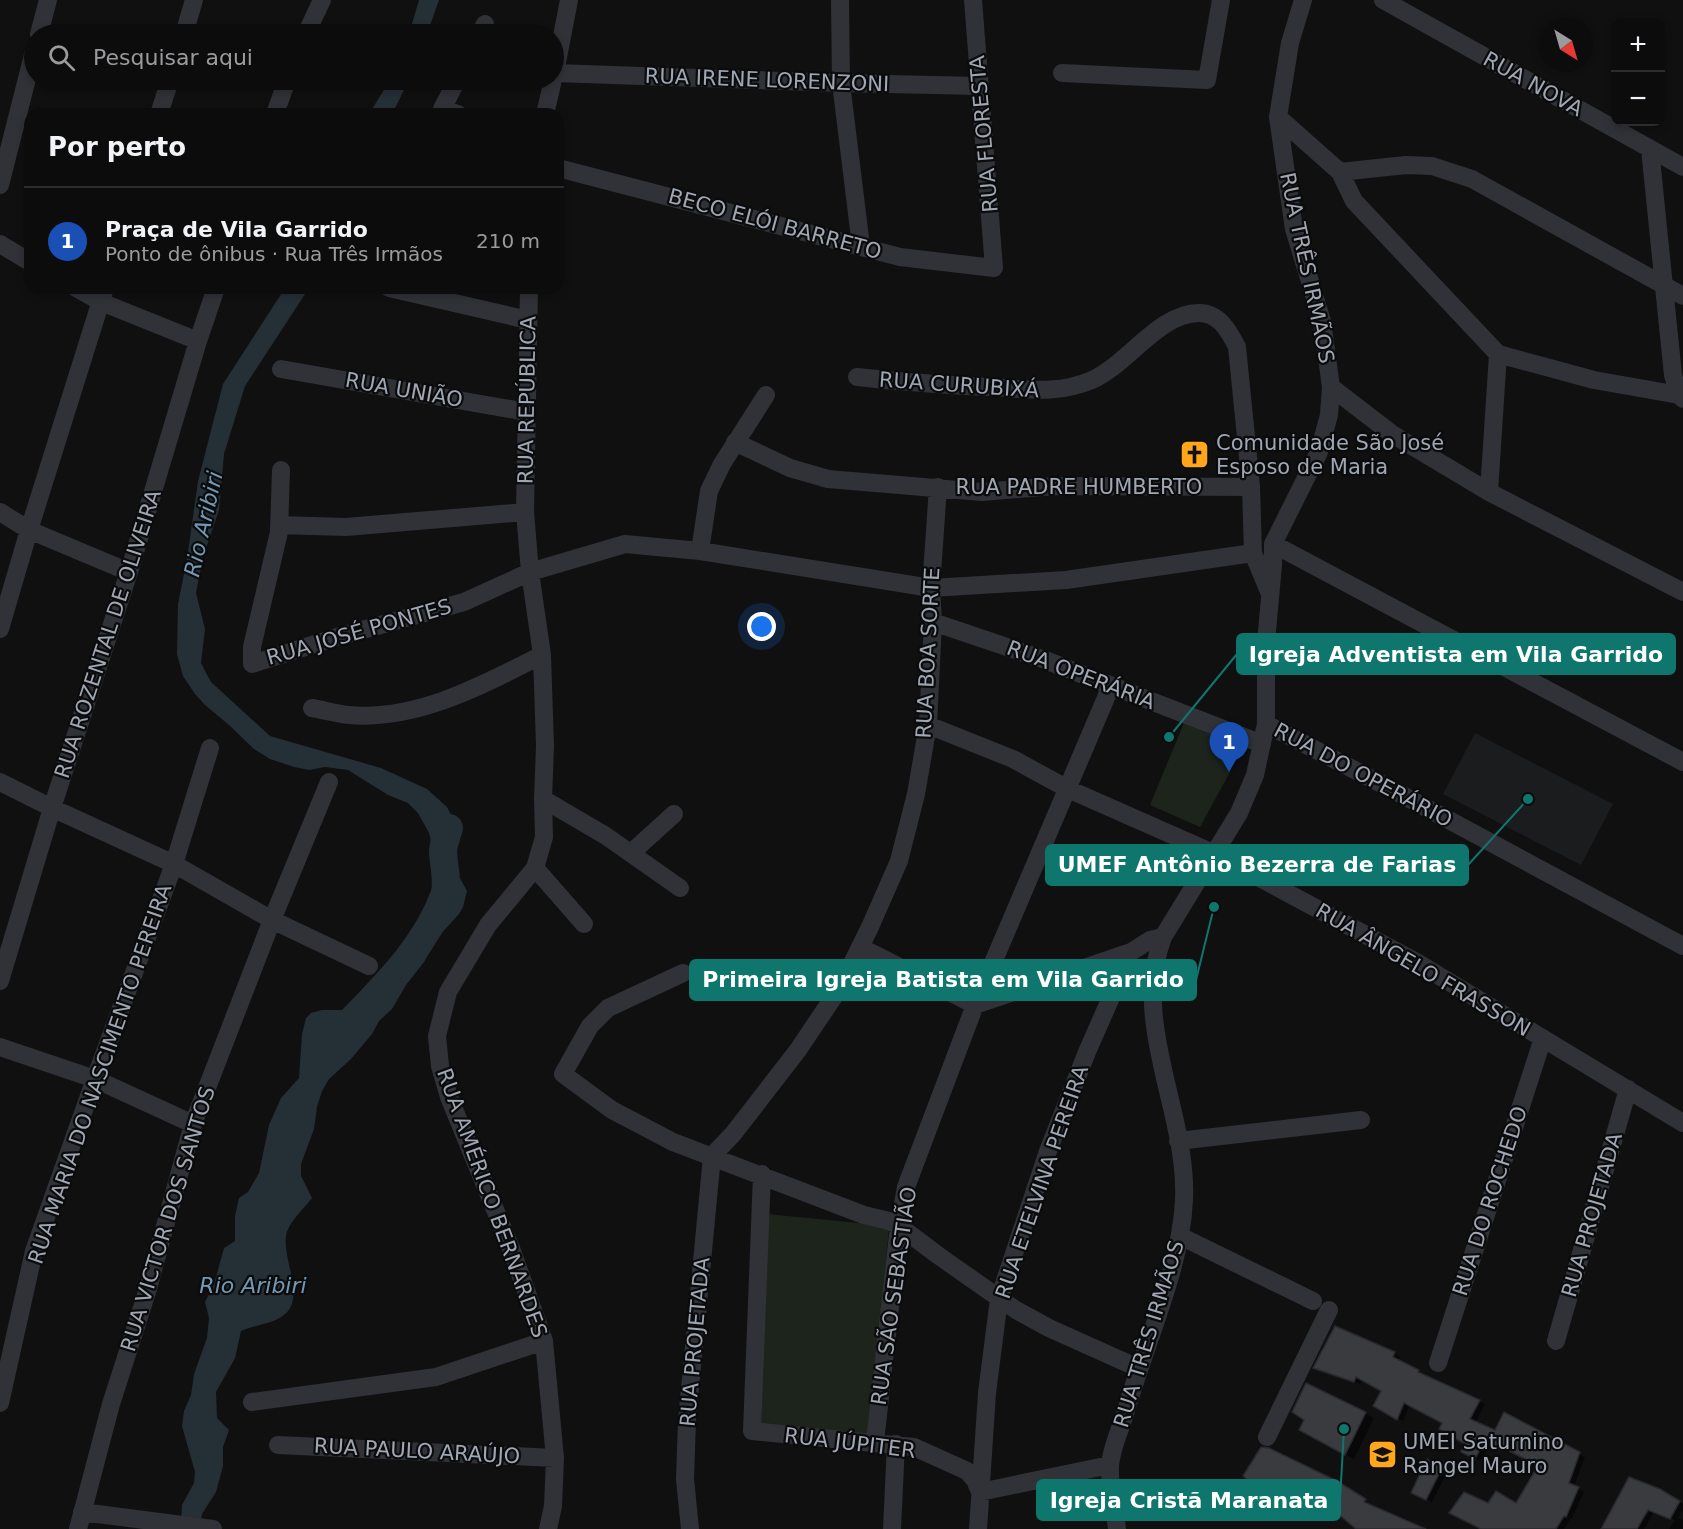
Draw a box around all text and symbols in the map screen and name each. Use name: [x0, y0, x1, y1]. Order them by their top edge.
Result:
north arrow: [1539, 18, 1593, 72]
map controls: [1611, 18, 1665, 126]
button: +: [1611, 18, 1665, 72]
search box: [24, 24, 564, 90]
icon: search: [45, 41, 78, 74]
text: Pesquisar aqui: [93, 45, 253, 70]
street label: RUA NOVA: [1479, 47, 1588, 122]
street label: RUA FLORESTA: [965, 54, 1003, 213]
street label: RUA IRENE LORENZONI: [644, 64, 890, 96]
button: −: [1611, 72, 1665, 126]
text: Por perto: [48, 132, 186, 162]
street label: RUA TRÊS IRMÃOS: [1275, 170, 1341, 366]
street label: BECO ELÓI BARRETO: [666, 183, 884, 264]
text: Praça de Vila Garrido: [105, 217, 368, 242]
text: 1: [61, 229, 74, 253]
text: 210 m: [476, 229, 540, 253]
text: Ponto de ônibus · Rua Três Irmãos: [105, 242, 443, 266]
street label: RUA REPÚBLICA: [513, 315, 540, 484]
street label: RUA UNIÃO: [343, 366, 465, 412]
street label: RUA CURUBIXÁ: [878, 366, 1041, 403]
place label: Comunidade São José Esposo de Maria: [1216, 431, 1444, 479]
church icon: Comunidade São José Esposo de Maria: [1179, 439, 1211, 471]
water label: Rio Aribiri: [179, 469, 228, 579]
street label: RUA PADRE HUMBERTO: [956, 475, 1202, 499]
street label: RUA ROZENTAL DE OLIVEIRA: [50, 486, 166, 781]
street label: RUA BOA SORTE: [912, 567, 944, 739]
street label: RUA JOSÉ PONTES: [263, 593, 454, 670]
your location: [747, 612, 776, 641]
callout: Igreja Adventista em Vila Garrido: [1237, 634, 1675, 674]
street label: RUA OPERÁRIA: [1004, 635, 1159, 715]
text: Igreja Adventista em Vila Garrido: [1249, 642, 1663, 667]
street label: RUA DO OPERÁRIO: [1270, 717, 1457, 832]
pin: 1: [1210, 722, 1248, 772]
callout: UMEF Antônio Bezerra de Farias: [1046, 845, 1468, 885]
text: UMEF Antônio Bezerra de Farias: [1058, 852, 1456, 877]
street label: RUA MARIA DO NASCIMENTO PEREIRA: [24, 880, 177, 1267]
street label: RUA ÂNGELO FRASSON: [1311, 898, 1535, 1041]
callout: Primeira Igreja Batista em Vila Garrido: [690, 960, 1196, 1000]
text: Primeira Igreja Batista em Vila Garrido: [702, 967, 1184, 992]
street label: RUA ETELVINA PEREIRA: [991, 1062, 1093, 1302]
street label: RUA AMÉRICO BERNARDES: [432, 1065, 553, 1341]
street label: RUA VICTOR DOS SANTOS: [116, 1083, 220, 1355]
street label: RUA DO ROCHEDO: [1448, 1103, 1532, 1299]
street label: RUA PROJETADA: [1557, 1129, 1627, 1300]
street label: RUA SÃO SEBASTIÃO: [865, 1185, 921, 1407]
street label: RUA TRÊS IRMÃOS: [1107, 1237, 1189, 1430]
street label: RUA PROJETADA: [676, 1256, 714, 1428]
water label: Rio Aribiri: [199, 1273, 307, 1298]
street label: RUA JÚPITER: [783, 1422, 917, 1463]
place label: UMEI Saturnino Rangel Mauro: [1403, 1430, 1564, 1478]
street label: RUA PAULO ARAÚJO: [313, 1433, 521, 1468]
school or university icon: UMEI Saturnino Rangel Mauro: [1366, 1438, 1398, 1470]
callout: Igreja Cristã Maranata: [1037, 1480, 1340, 1520]
text: Igreja Cristã Maranata: [1050, 1488, 1328, 1513]

